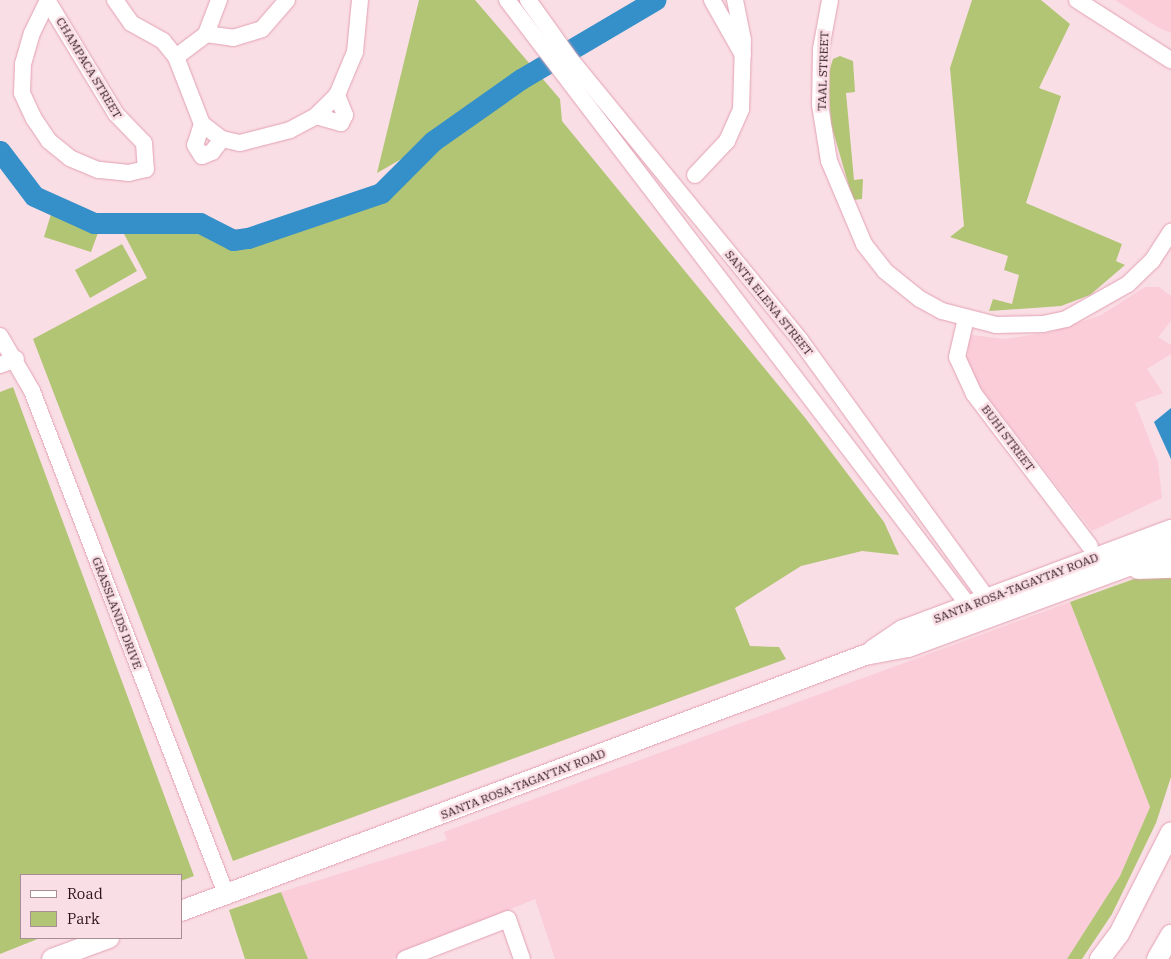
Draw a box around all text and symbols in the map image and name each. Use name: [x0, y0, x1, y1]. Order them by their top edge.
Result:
street label: CHAMPACA STREET: [53, 15, 125, 121]
street label: TAAL STREET: [814, 31, 832, 111]
street label: SANTA ELENA STREET: [722, 247, 816, 359]
street label: BUHI STREET: [978, 402, 1038, 474]
street label: SANTA ROSA-TAGAYTAY ROAD: [932, 550, 1100, 626]
street label: GRASSLANDS DRIVE: [89, 555, 145, 671]
street label: SANTA ROSA-TAGAYTAY ROAD: [439, 746, 607, 822]
legend: [20, 874, 182, 939]
text: Road: [67, 884, 103, 903]
text: Park: [67, 909, 100, 928]

